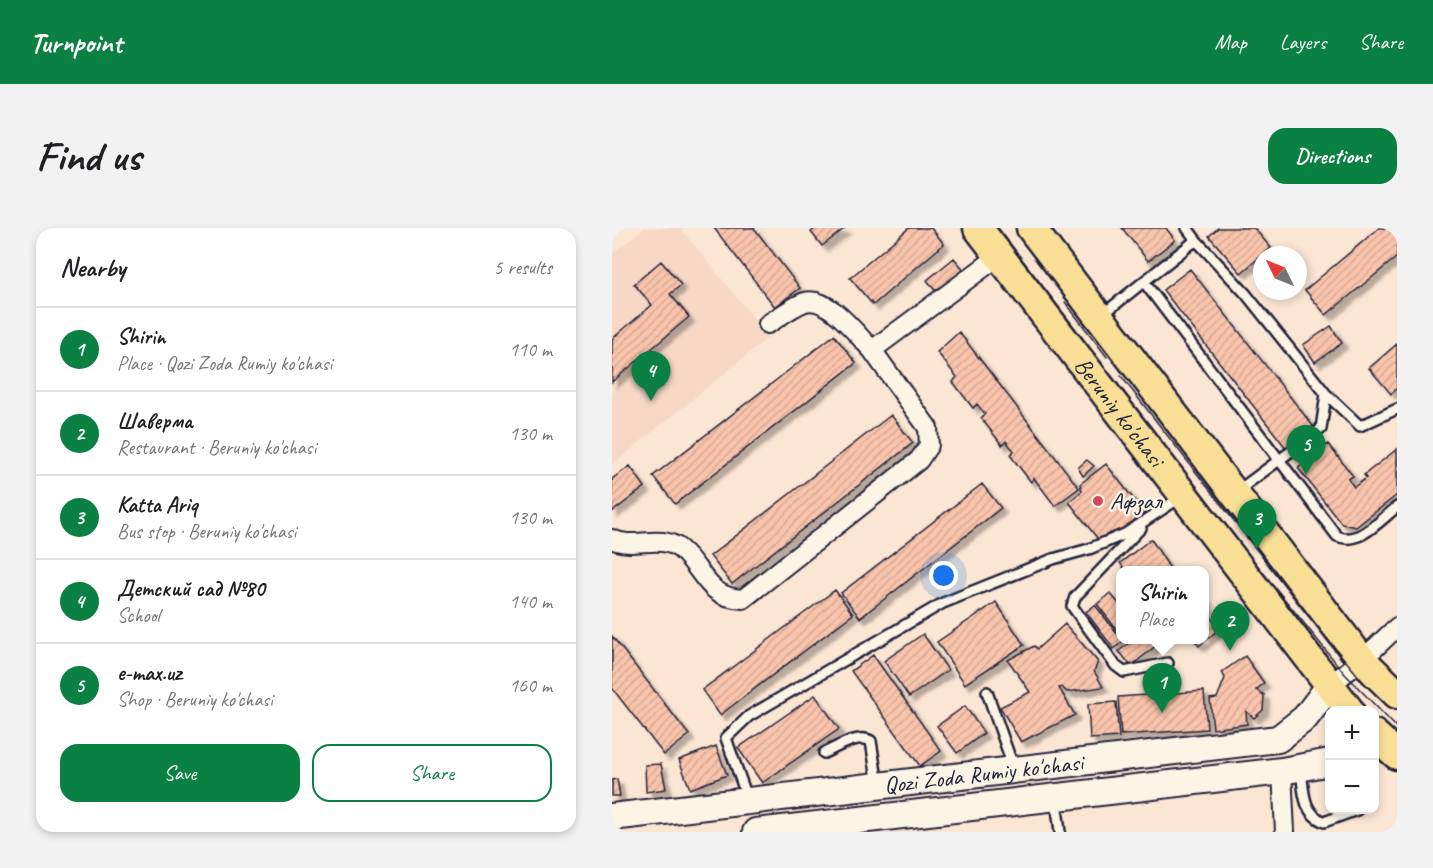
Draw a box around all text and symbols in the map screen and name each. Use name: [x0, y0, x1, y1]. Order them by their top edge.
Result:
text: Turnpoint: [30, 25, 122, 60]
text: Map: [1214, 29, 1247, 55]
text: Layers: [1280, 29, 1326, 55]
text: Share: [1359, 29, 1403, 55]
button: Directions: [1268, 128, 1397, 184]
text: Find us: [36, 130, 141, 183]
north arrow: [1253, 246, 1307, 300]
text: Nearby: [60, 251, 125, 284]
text: 5 results: [493, 255, 552, 280]
text: Shirin: [117, 323, 165, 351]
text: 1: [75, 337, 84, 362]
text: 110 m: [509, 337, 552, 362]
text: Place · Qozi Zoda Rumiy ko'chasi: [117, 351, 332, 376]
street label: Beruniy ko'chasi: [1068, 351, 1173, 475]
pin: 4: [632, 352, 670, 401]
text: Шаверма: [117, 407, 193, 435]
text: 2: [75, 421, 84, 446]
text: 130 m: [509, 421, 552, 446]
pin: 5: [1286, 426, 1326, 475]
text: Restaurant · Beruniy ko'chasi: [117, 435, 316, 460]
place label: Афзал: [1110, 486, 1164, 516]
text: Katta Ariq: [117, 491, 198, 519]
marker: Афзал: [1091, 494, 1105, 508]
pin: 3: [1238, 500, 1276, 549]
text: 3: [75, 505, 84, 530]
text: 130 m: [509, 505, 552, 530]
text: Bus stop · Beruniy ko'chasi: [117, 519, 296, 544]
your location: [929, 561, 958, 590]
popup: [1116, 566, 1209, 644]
text: Детский сад №80: [117, 575, 265, 603]
text: Shirin: [1138, 579, 1187, 607]
text: 4: [75, 589, 84, 614]
text: 140 m: [509, 589, 552, 614]
pin: 2: [1210, 602, 1250, 651]
text: School: [117, 603, 160, 628]
text: Place: [1138, 607, 1173, 632]
text: e-max.uz: [117, 659, 181, 687]
pin: 1: [1142, 664, 1182, 713]
text: 5: [75, 673, 84, 698]
text: 160 m: [509, 673, 552, 698]
text: Shop · Beruniy ko'chasi: [117, 687, 273, 712]
map controls: [1325, 706, 1379, 814]
button: +: [1325, 706, 1379, 760]
button: Save: [60, 744, 300, 802]
button: Share: [312, 744, 552, 802]
street label: Qozi Zoda Rumiy ko'chasi: [882, 747, 1087, 800]
button: −: [1325, 760, 1379, 814]

